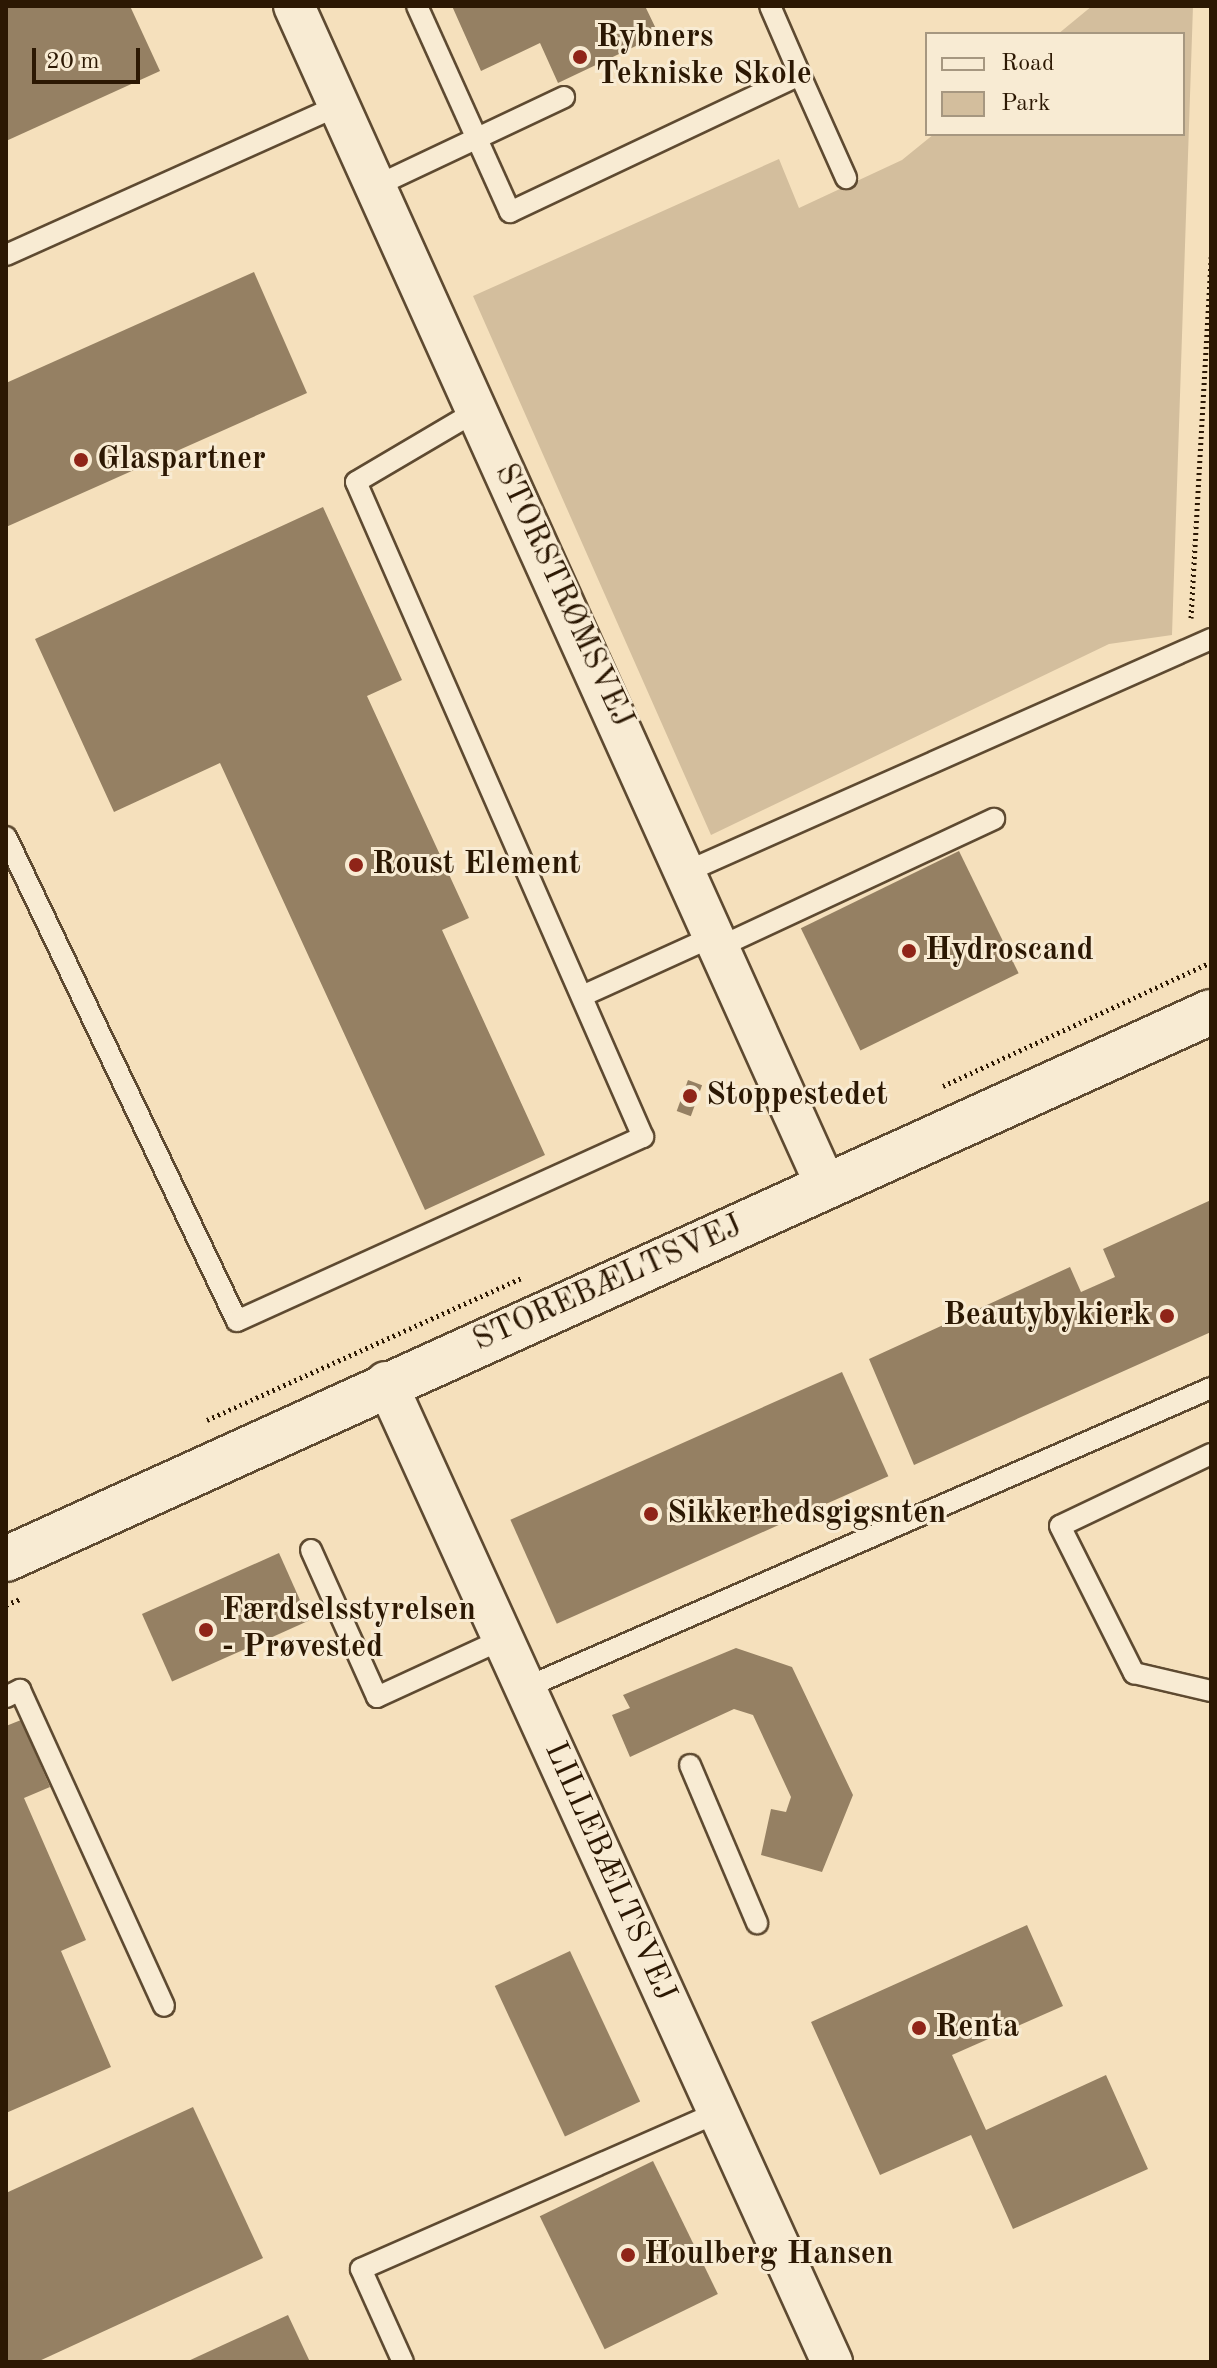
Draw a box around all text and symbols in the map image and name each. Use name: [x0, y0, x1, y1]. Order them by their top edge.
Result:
place label: Rybners Tekniske Skole: [596, 20, 812, 95]
scale bar: [36, 32, 144, 82]
legend: [925, 32, 1185, 136]
marker: Rybners Tekniske Skole: [571, 48, 589, 66]
text: 20 m: [46, 50, 100, 74]
text: Road: [1001, 52, 1054, 76]
text: Park: [1001, 92, 1050, 116]
place label: Glaspartner: [97, 441, 266, 479]
marker: Glaspartner: [72, 451, 90, 469]
street label: STORSTRØMSVEJ: [485, 458, 641, 734]
place label: Roust Element: [372, 846, 581, 884]
marker: Roust Element: [347, 856, 365, 874]
place label: Hydroscand: [925, 932, 1094, 970]
marker: Hydroscand: [900, 942, 918, 960]
place label: Stoppestedet: [706, 1077, 888, 1115]
marker: Stoppestedet: [681, 1087, 699, 1105]
street label: STOREBÆLTSVEJ: [467, 1207, 749, 1361]
place label: Beautybykierk: [943, 1297, 1151, 1335]
marker: Beautybykierk: [1158, 1307, 1176, 1325]
place label: Sikkerhedsgigsnten: [667, 1495, 946, 1533]
marker: Sikkerhedsgigsnten: [642, 1505, 660, 1523]
place label: Færdselsstyrelsen - Prøvested: [222, 1593, 476, 1668]
marker: Færdselsstyrelsen - Prøvested: [197, 1621, 215, 1639]
street label: LILLEBÆLTSVEJ: [535, 1736, 683, 2008]
place label: Renta: [935, 2009, 1019, 2047]
marker: Renta: [910, 2019, 928, 2037]
place label: Houlberg Hansen: [644, 2236, 894, 2274]
marker: Houlberg Hansen: [619, 2246, 637, 2264]

